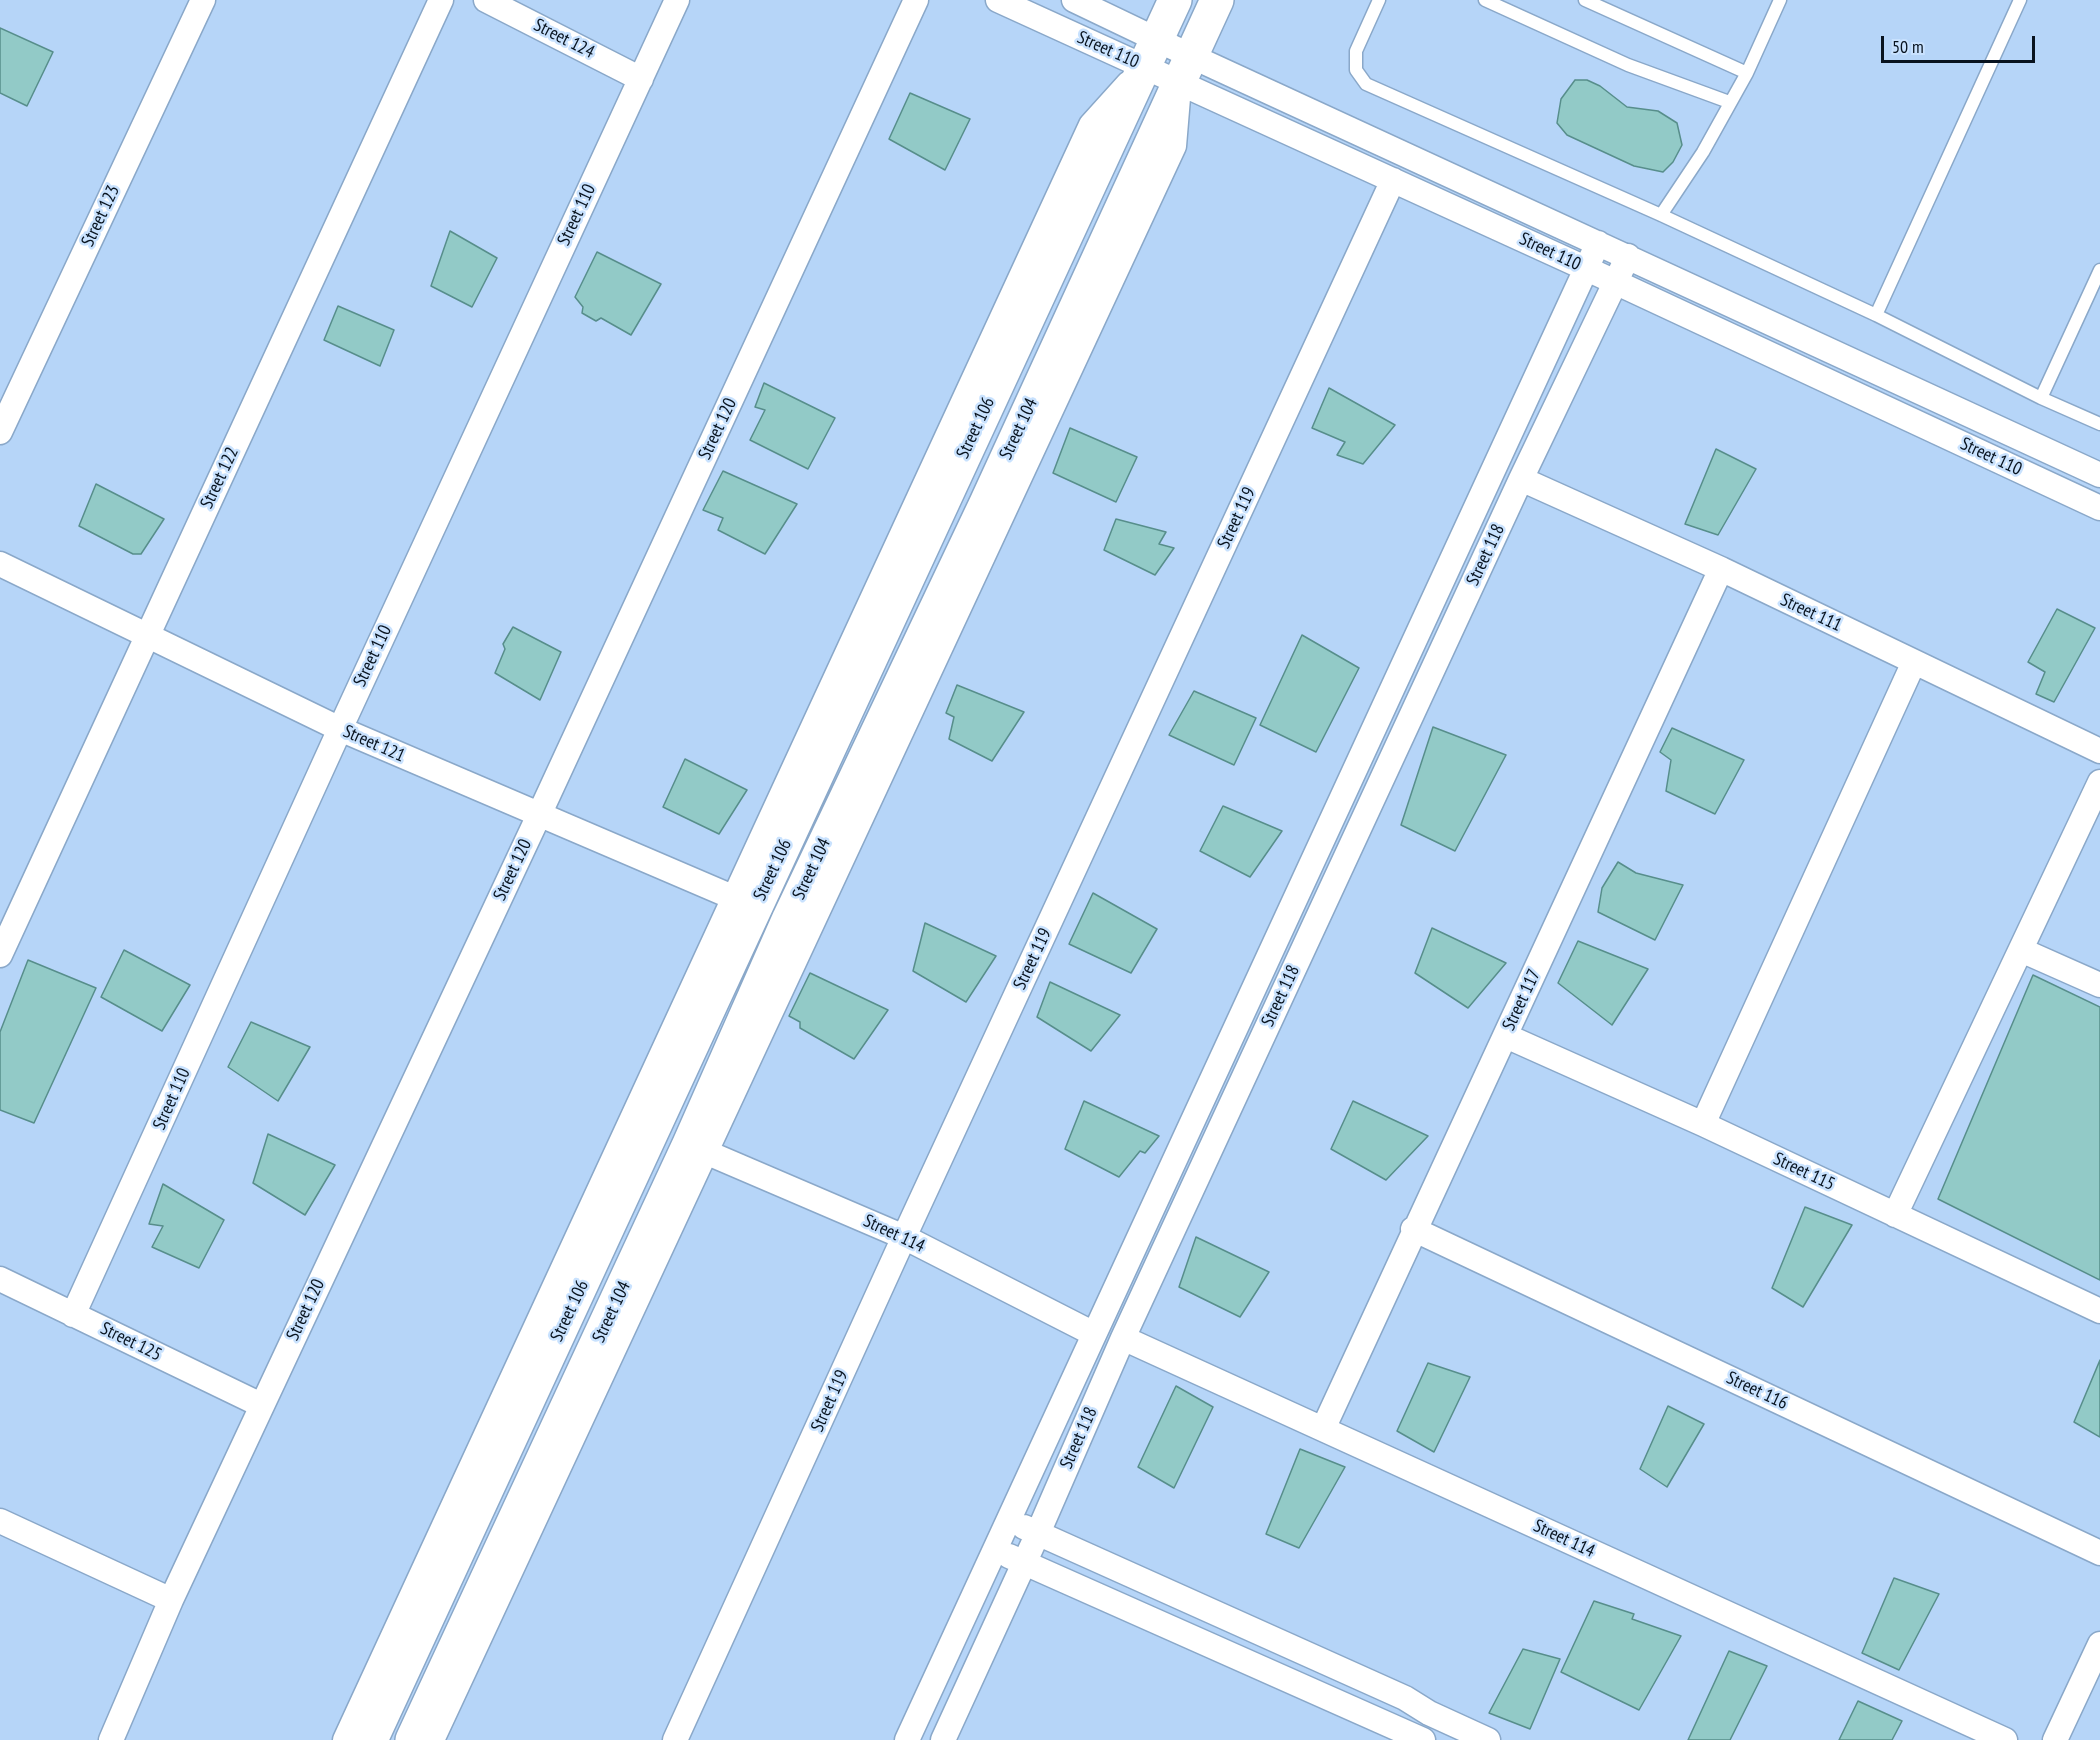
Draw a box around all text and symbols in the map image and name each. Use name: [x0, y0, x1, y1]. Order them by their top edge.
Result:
street label: Street 124: [530, 15, 598, 63]
scale bar: [1884, 24, 2038, 62]
street label: Street 110: [1074, 27, 1142, 73]
text: 50 m: [1892, 35, 1924, 58]
street label: Street 110: [553, 181, 601, 249]
street label: Street 123: [77, 182, 125, 250]
street label: Street 110: [1516, 228, 1584, 276]
street label: Street 106: [952, 394, 1000, 462]
street label: Street 120: [694, 395, 742, 463]
street label: Street 104: [995, 395, 1043, 463]
street label: Street 110: [1957, 433, 2025, 481]
street label: Street 122: [196, 444, 244, 512]
street label: Street 119: [1213, 484, 1261, 552]
street label: Street 118: [1462, 521, 1510, 589]
street label: Street 111: [1777, 589, 1845, 637]
street label: Street 110: [349, 622, 397, 690]
street label: Street 121: [340, 721, 408, 767]
street label: Street 104: [788, 835, 836, 903]
street label: Street 120: [489, 836, 537, 904]
street label: Street 106: [749, 836, 797, 904]
street label: Street 119: [1009, 925, 1057, 993]
street label: Street 118: [1257, 962, 1305, 1030]
street label: Street 117: [1498, 966, 1546, 1034]
street label: Street 110: [149, 1065, 195, 1133]
street label: Street 115: [1770, 1148, 1838, 1196]
street label: Street 114: [860, 1210, 928, 1258]
street label: Street 120: [282, 1276, 330, 1344]
street label: Street 106: [546, 1277, 594, 1345]
street label: Street 104: [588, 1278, 636, 1346]
street label: Street 125: [97, 1318, 165, 1366]
street label: Street 119: [807, 1367, 853, 1435]
street label: Street 116: [1723, 1367, 1791, 1415]
street label: Street 118: [1056, 1404, 1102, 1472]
street label: Street 114: [1530, 1515, 1598, 1563]

